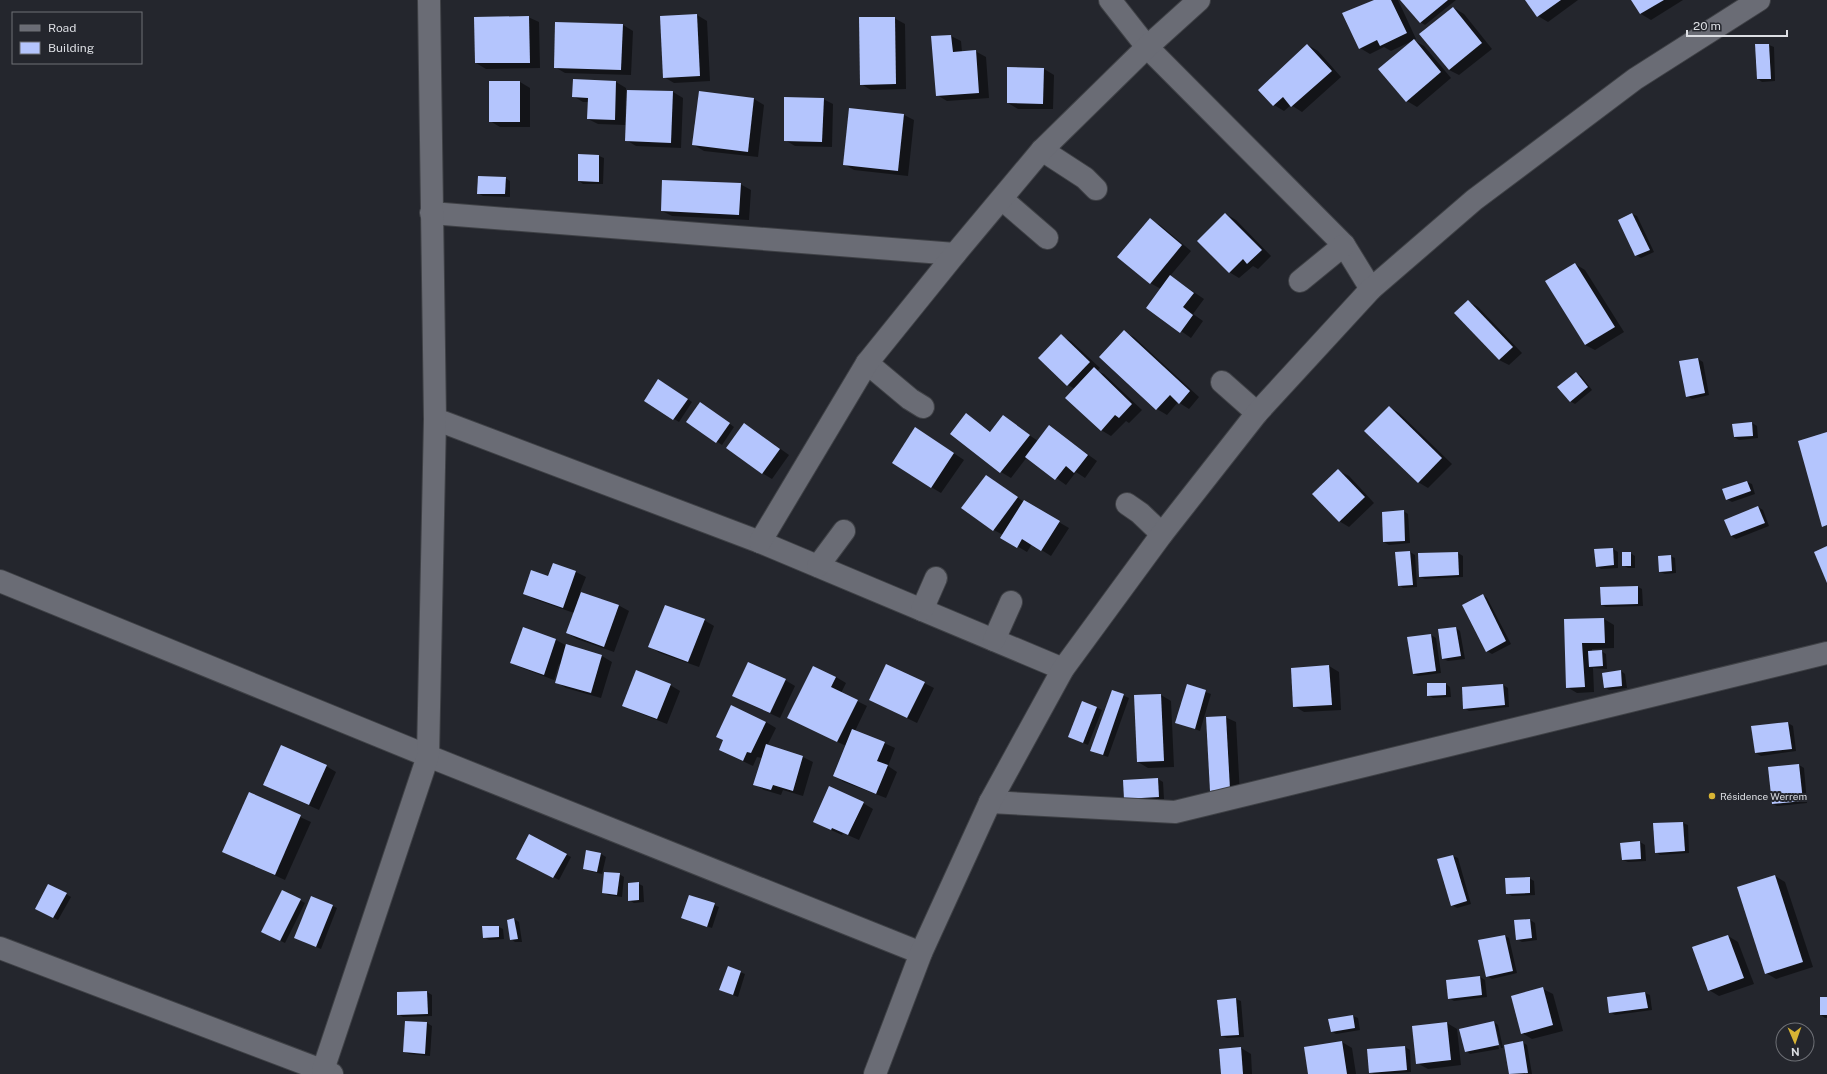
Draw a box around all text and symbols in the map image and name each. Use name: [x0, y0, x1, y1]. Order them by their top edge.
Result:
legend: [12, 12, 142, 64]
scale bar: [1687, 12, 1787, 38]
text: 20 m: [1693, 19, 1721, 33]
text: Road: [48, 21, 76, 35]
text: Building: [48, 41, 94, 55]
place label: Résidence Werrem: [1720, 790, 1807, 802]
marker: Résidence Werrem: [1707, 791, 1717, 801]
north arrow: [1775, 1022, 1815, 1062]
text: N: [1791, 1046, 1800, 1058]

